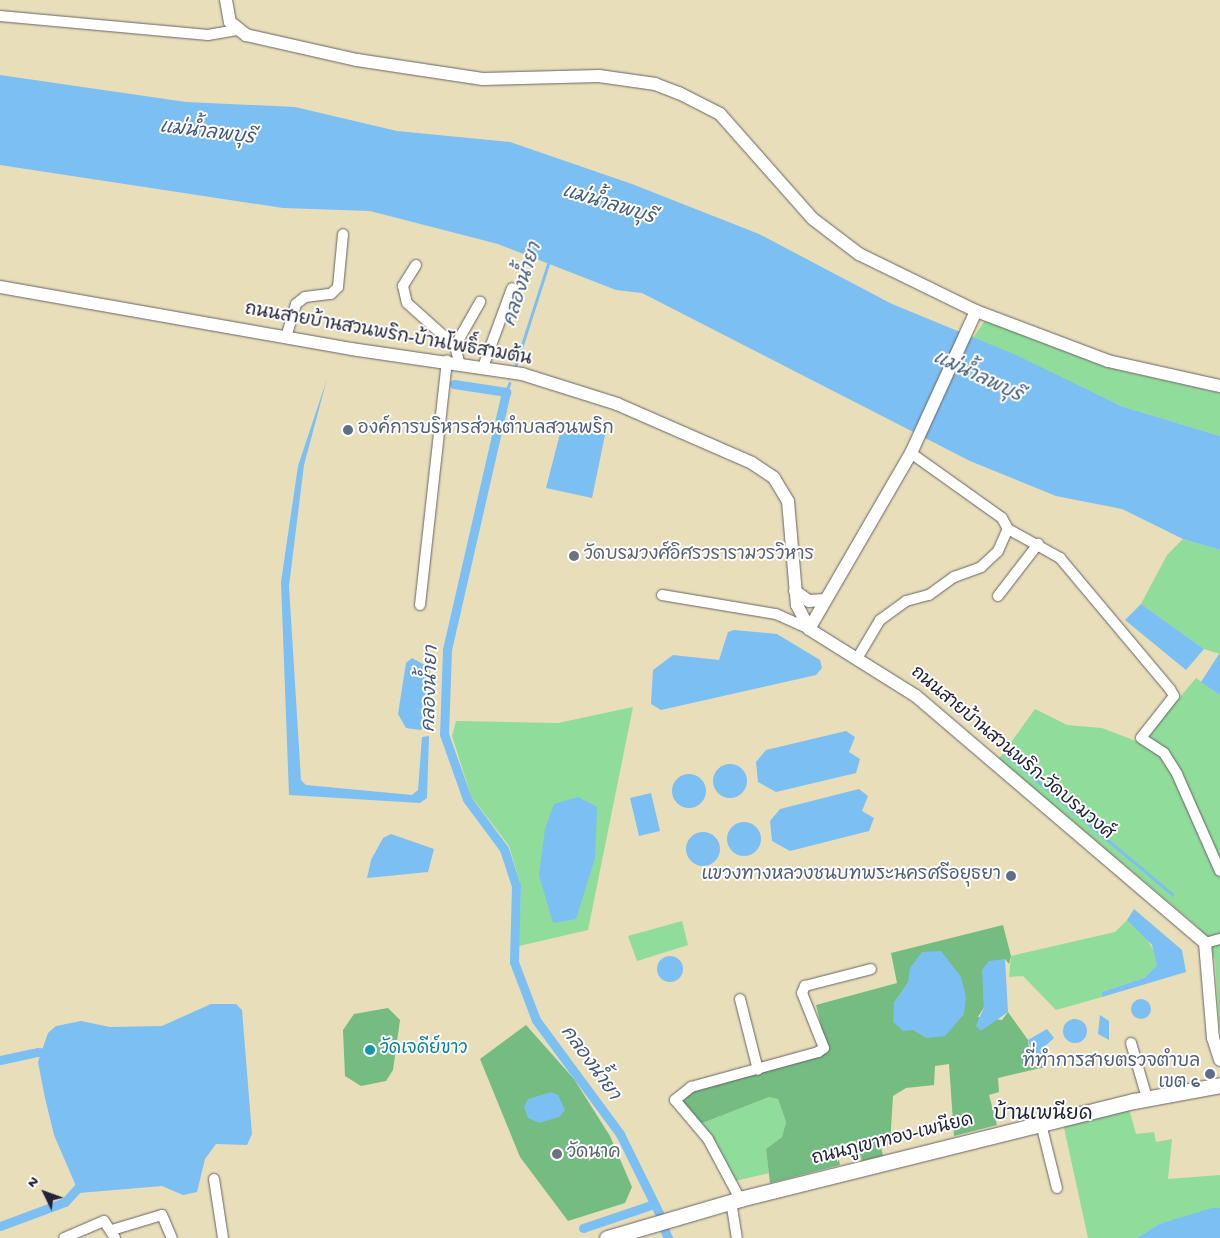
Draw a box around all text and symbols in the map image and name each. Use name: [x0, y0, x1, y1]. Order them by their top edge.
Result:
water label: แม่น้ำลพบุรี: [158, 117, 256, 151]
water label: แม่น้ำลพบุรี: [559, 181, 657, 231]
water label: คลองน้ำยา: [500, 240, 548, 330]
street label: ถนนสายบ้านสวนพริก-บ้านโพธิ์สามต้น: [243, 300, 533, 372]
water label: แม่น้ำลพบุรี: [929, 347, 1025, 409]
place label: องค์การบริหารส่วนตำบลสวนพริก: [358, 419, 614, 441]
marker: องค์การบริหารส่วนตำบลสวนพริก: [342, 424, 354, 436]
place label: วัดบรมวงศ์อิศรวรารามวรวิหาร: [584, 545, 814, 567]
marker: วัดบรมวงศ์อิศรวรารามวรวิหาร: [568, 550, 580, 562]
water label: คลองน้ำยา: [419, 645, 445, 733]
street label: ถนนสายบ้านสวนพริก-วัดบรมวงศ์: [905, 663, 1117, 845]
place label: แขวงทางหลวงชนบทพระนครศรีอยุธยา: [702, 865, 1001, 887]
marker: แขวงทางหลวงชนบทพระนครศรีอยุธยา: [1005, 870, 1017, 882]
water label: คลองน้ำยา: [554, 1022, 624, 1106]
place label: วัดเจดีย์ขาว: [380, 1039, 468, 1061]
marker: วัดเจดีย์ขาว: [364, 1044, 376, 1056]
place label: ที่ทำการสายตรวจตำบล เขต 6: [1022, 1053, 1200, 1096]
marker: ที่ทำการสายตรวจตำบล เขต 6: [1204, 1068, 1216, 1080]
district label: บ้านเพนียด: [993, 1103, 1093, 1127]
street label: ถนนภูเขาทอง-เพนียด: [810, 1110, 976, 1172]
place label: วัดนาค: [567, 1143, 620, 1165]
marker: วัดนาค: [551, 1148, 563, 1160]
north arrow: [20, 1168, 70, 1218]
text: N: [24, 1174, 43, 1192]

